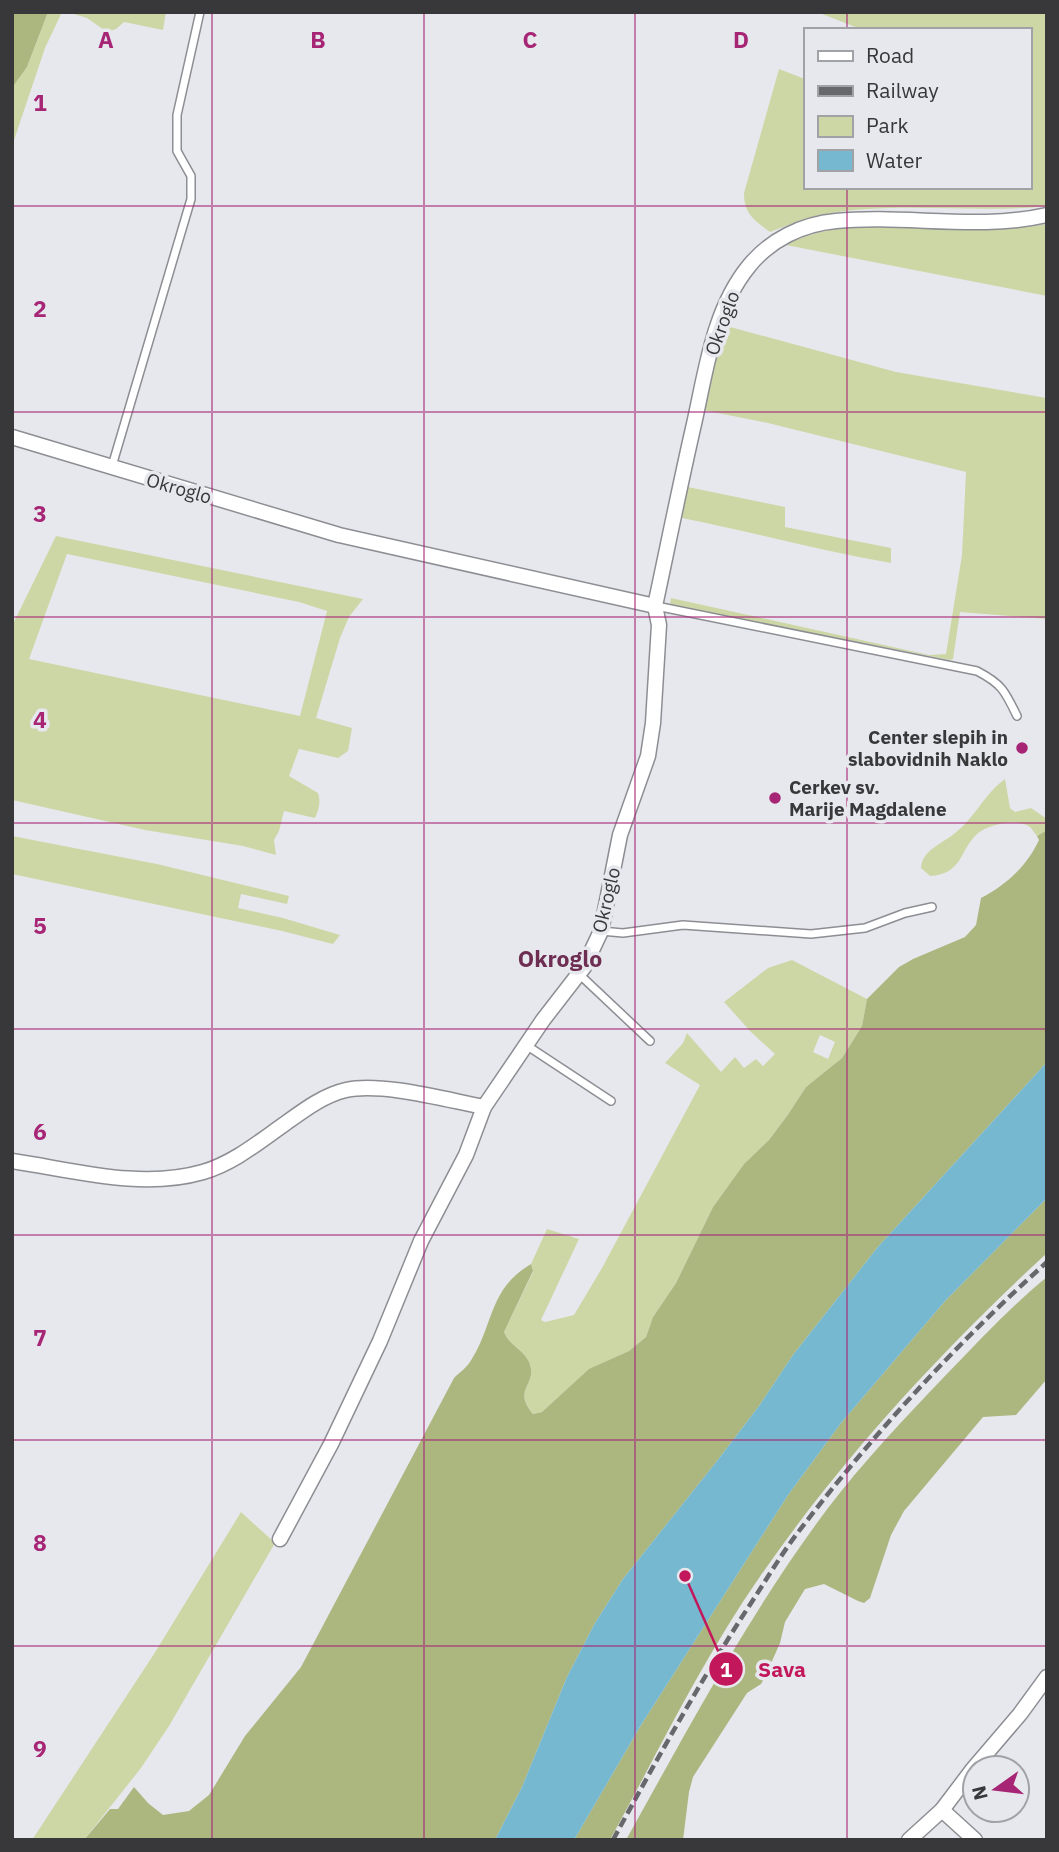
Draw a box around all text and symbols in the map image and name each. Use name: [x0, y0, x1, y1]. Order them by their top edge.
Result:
text: A: [98, 24, 114, 54]
text: B: [310, 24, 326, 54]
text: C: [523, 24, 538, 54]
text: D: [733, 24, 749, 54]
legend: [804, 28, 1031, 189]
text: Road: [866, 41, 914, 69]
text: Railway: [866, 76, 939, 104]
text: 1: [33, 87, 47, 117]
text: Park: [866, 111, 909, 139]
text: Water: [866, 146, 923, 174]
street label: Okroglo: [699, 287, 745, 359]
text: 2: [33, 293, 47, 323]
street label: Okroglo: [144, 467, 214, 509]
text: 3: [33, 498, 47, 528]
text: 4: [33, 704, 47, 734]
place label: Center slepih in slabovidnih Naklo: [848, 725, 1008, 771]
marker: Center slepih in slabovidnih Naklo: [1014, 740, 1030, 756]
place label: Cerkev sv. Marije Magdalene: [789, 775, 947, 821]
marker: Cerkev sv. Marije Magdalene: [767, 790, 783, 806]
street label: Okroglo: [587, 865, 625, 935]
text: 5: [33, 910, 47, 940]
district label: Okroglo: [518, 943, 602, 973]
text: 6: [33, 1116, 47, 1146]
text: 7: [33, 1322, 47, 1352]
text: 8: [33, 1527, 47, 1557]
callout: Sava: [709, 1648, 820, 1690]
text: 1: [720, 1655, 733, 1683]
text: Sava: [758, 1655, 806, 1683]
text: 9: [33, 1733, 47, 1763]
north arrow: [961, 1754, 1031, 1824]
text: N: [966, 1784, 993, 1803]

